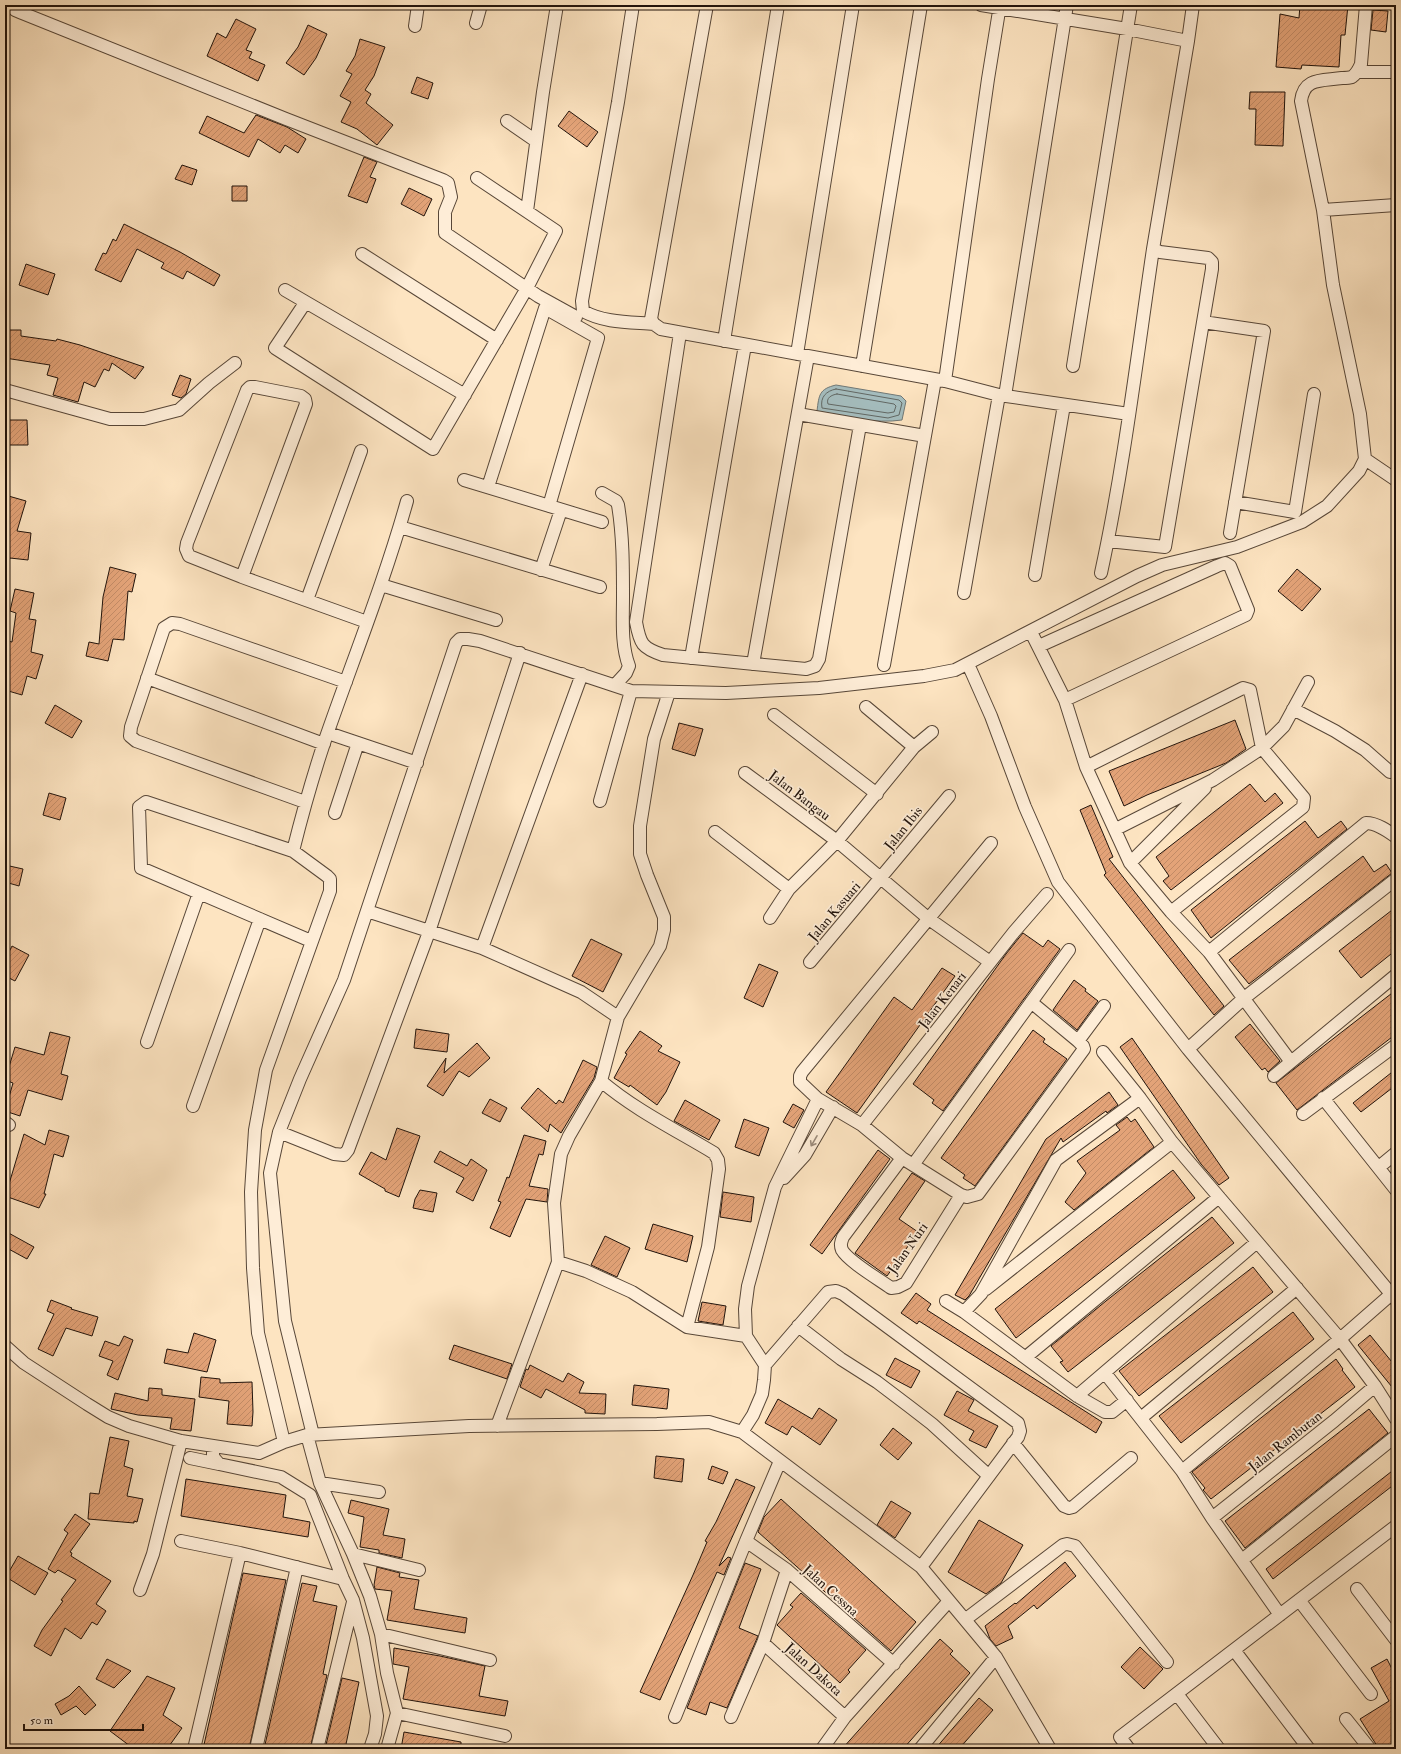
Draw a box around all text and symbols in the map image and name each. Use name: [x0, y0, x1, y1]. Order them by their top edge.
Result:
street label: Jalan Bangau: [765, 766, 834, 824]
street label: Jalan Ibis: [880, 803, 926, 855]
street label: Jalan Kasuari: [804, 878, 865, 945]
street label: Jalan Kenari: [914, 968, 970, 1033]
one-way arrow: [809, 1135, 817, 1147]
street label: Jalan Nuri: [883, 1219, 931, 1278]
street label: Jalan Rambutan: [1244, 1407, 1326, 1476]
street label: Jalan Cessna: [798, 1560, 862, 1620]
street label: Jalan Dakota: [781, 1639, 846, 1700]
scale bar: [24, 1706, 143, 1732]
text: 50 m: [30, 1713, 54, 1728]

